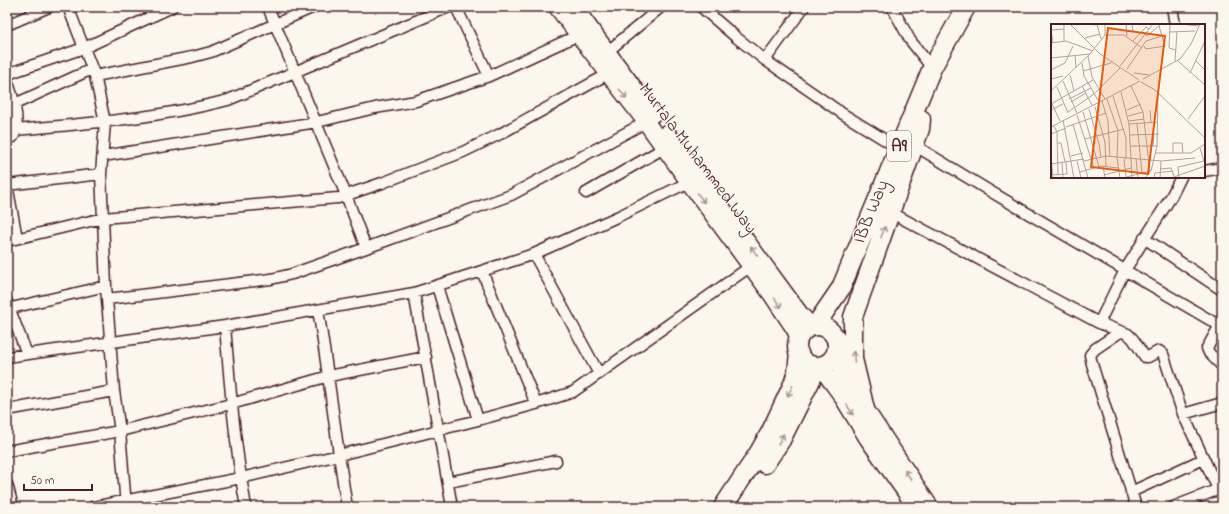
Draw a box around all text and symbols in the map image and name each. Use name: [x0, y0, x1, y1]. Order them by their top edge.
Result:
inset map: [1051, 24, 1205, 178]
street label: Murtala Muhammed Way: [631, 78, 763, 240]
one-way arrow: [619, 88, 628, 99]
road number: A9: [887, 131, 911, 161]
street label: IBB Way: [847, 176, 897, 248]
one-way arrow: [696, 193, 705, 204]
one-way arrow: [880, 226, 887, 239]
one-way arrow: [750, 246, 759, 257]
one-way arrow: [774, 297, 782, 308]
one-way arrow: [850, 351, 858, 364]
one-way arrow: [786, 384, 793, 396]
one-way arrow: [846, 404, 854, 415]
one-way arrow: [777, 433, 785, 445]
scale bar: [24, 466, 92, 492]
one-way arrow: [904, 470, 912, 481]
text: 50 m: [30, 472, 54, 490]

